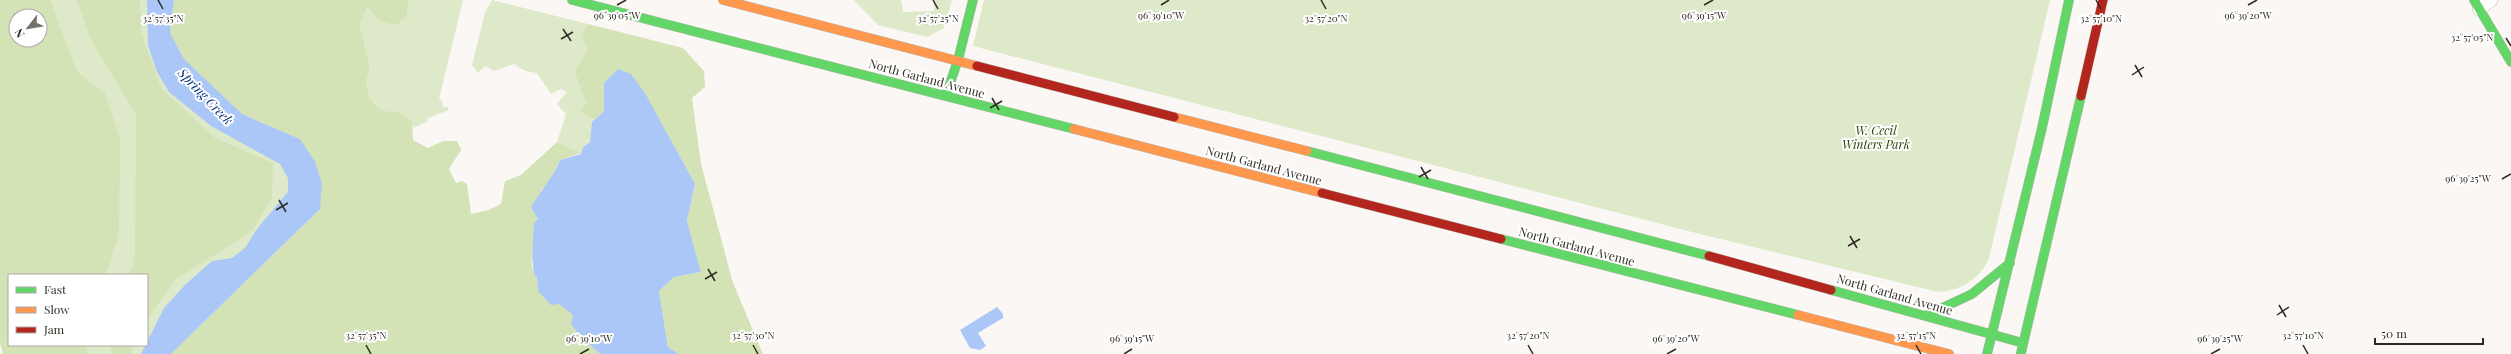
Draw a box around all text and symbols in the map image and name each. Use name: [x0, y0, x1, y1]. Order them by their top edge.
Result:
north arrow: [8, 8, 48, 48]
text: 96°39'05"W: [594, 8, 641, 22]
text: 96°39'10"W: [1138, 8, 1185, 22]
text: 96°39'15"W: [1682, 8, 1727, 22]
text: 96°39'20"W: [2224, 8, 2273, 22]
text: 32°57'35"N: [142, 11, 184, 25]
text: 32°57'25"N: [917, 11, 959, 25]
text: 32°57'20"N: [1304, 11, 1348, 25]
text: 32°57'10"N: [2080, 11, 2122, 25]
text: N: [10, 26, 27, 41]
text: 32°57'05"N: [2451, 30, 2493, 44]
street label: North Garland Avenue: [867, 55, 987, 101]
water label: Spring Creek: [174, 63, 237, 128]
park label: W. Cecil Winters Park: [1842, 122, 1910, 152]
street label: North Garland Avenue: [1204, 142, 1324, 188]
text: 96°39'25"W: [2445, 171, 2492, 185]
street label: North Garland Avenue: [1517, 223, 1637, 269]
street label: North Garland Avenue: [1835, 270, 1955, 318]
legend: [8, 274, 148, 346]
text: Fast: [44, 281, 67, 297]
text: Slow: [44, 301, 70, 317]
scale bar: [2375, 320, 2483, 346]
text: Jam: [43, 321, 65, 337]
text: 50 m: [2381, 325, 2407, 341]
text: 32°57'35"N: [345, 328, 387, 342]
text: 32°57'30"N: [732, 328, 774, 342]
text: 32°57'20"N: [1506, 328, 1550, 342]
text: 32°57'15"N: [1896, 328, 1936, 342]
text: 32°57'10"N: [2282, 328, 2324, 342]
text: 96°39'10"W: [566, 331, 613, 345]
text: 96°39'15"W: [1110, 331, 1155, 345]
text: 96°39'20"W: [1652, 331, 1701, 345]
text: 96°39'25"W: [2197, 331, 2244, 345]

